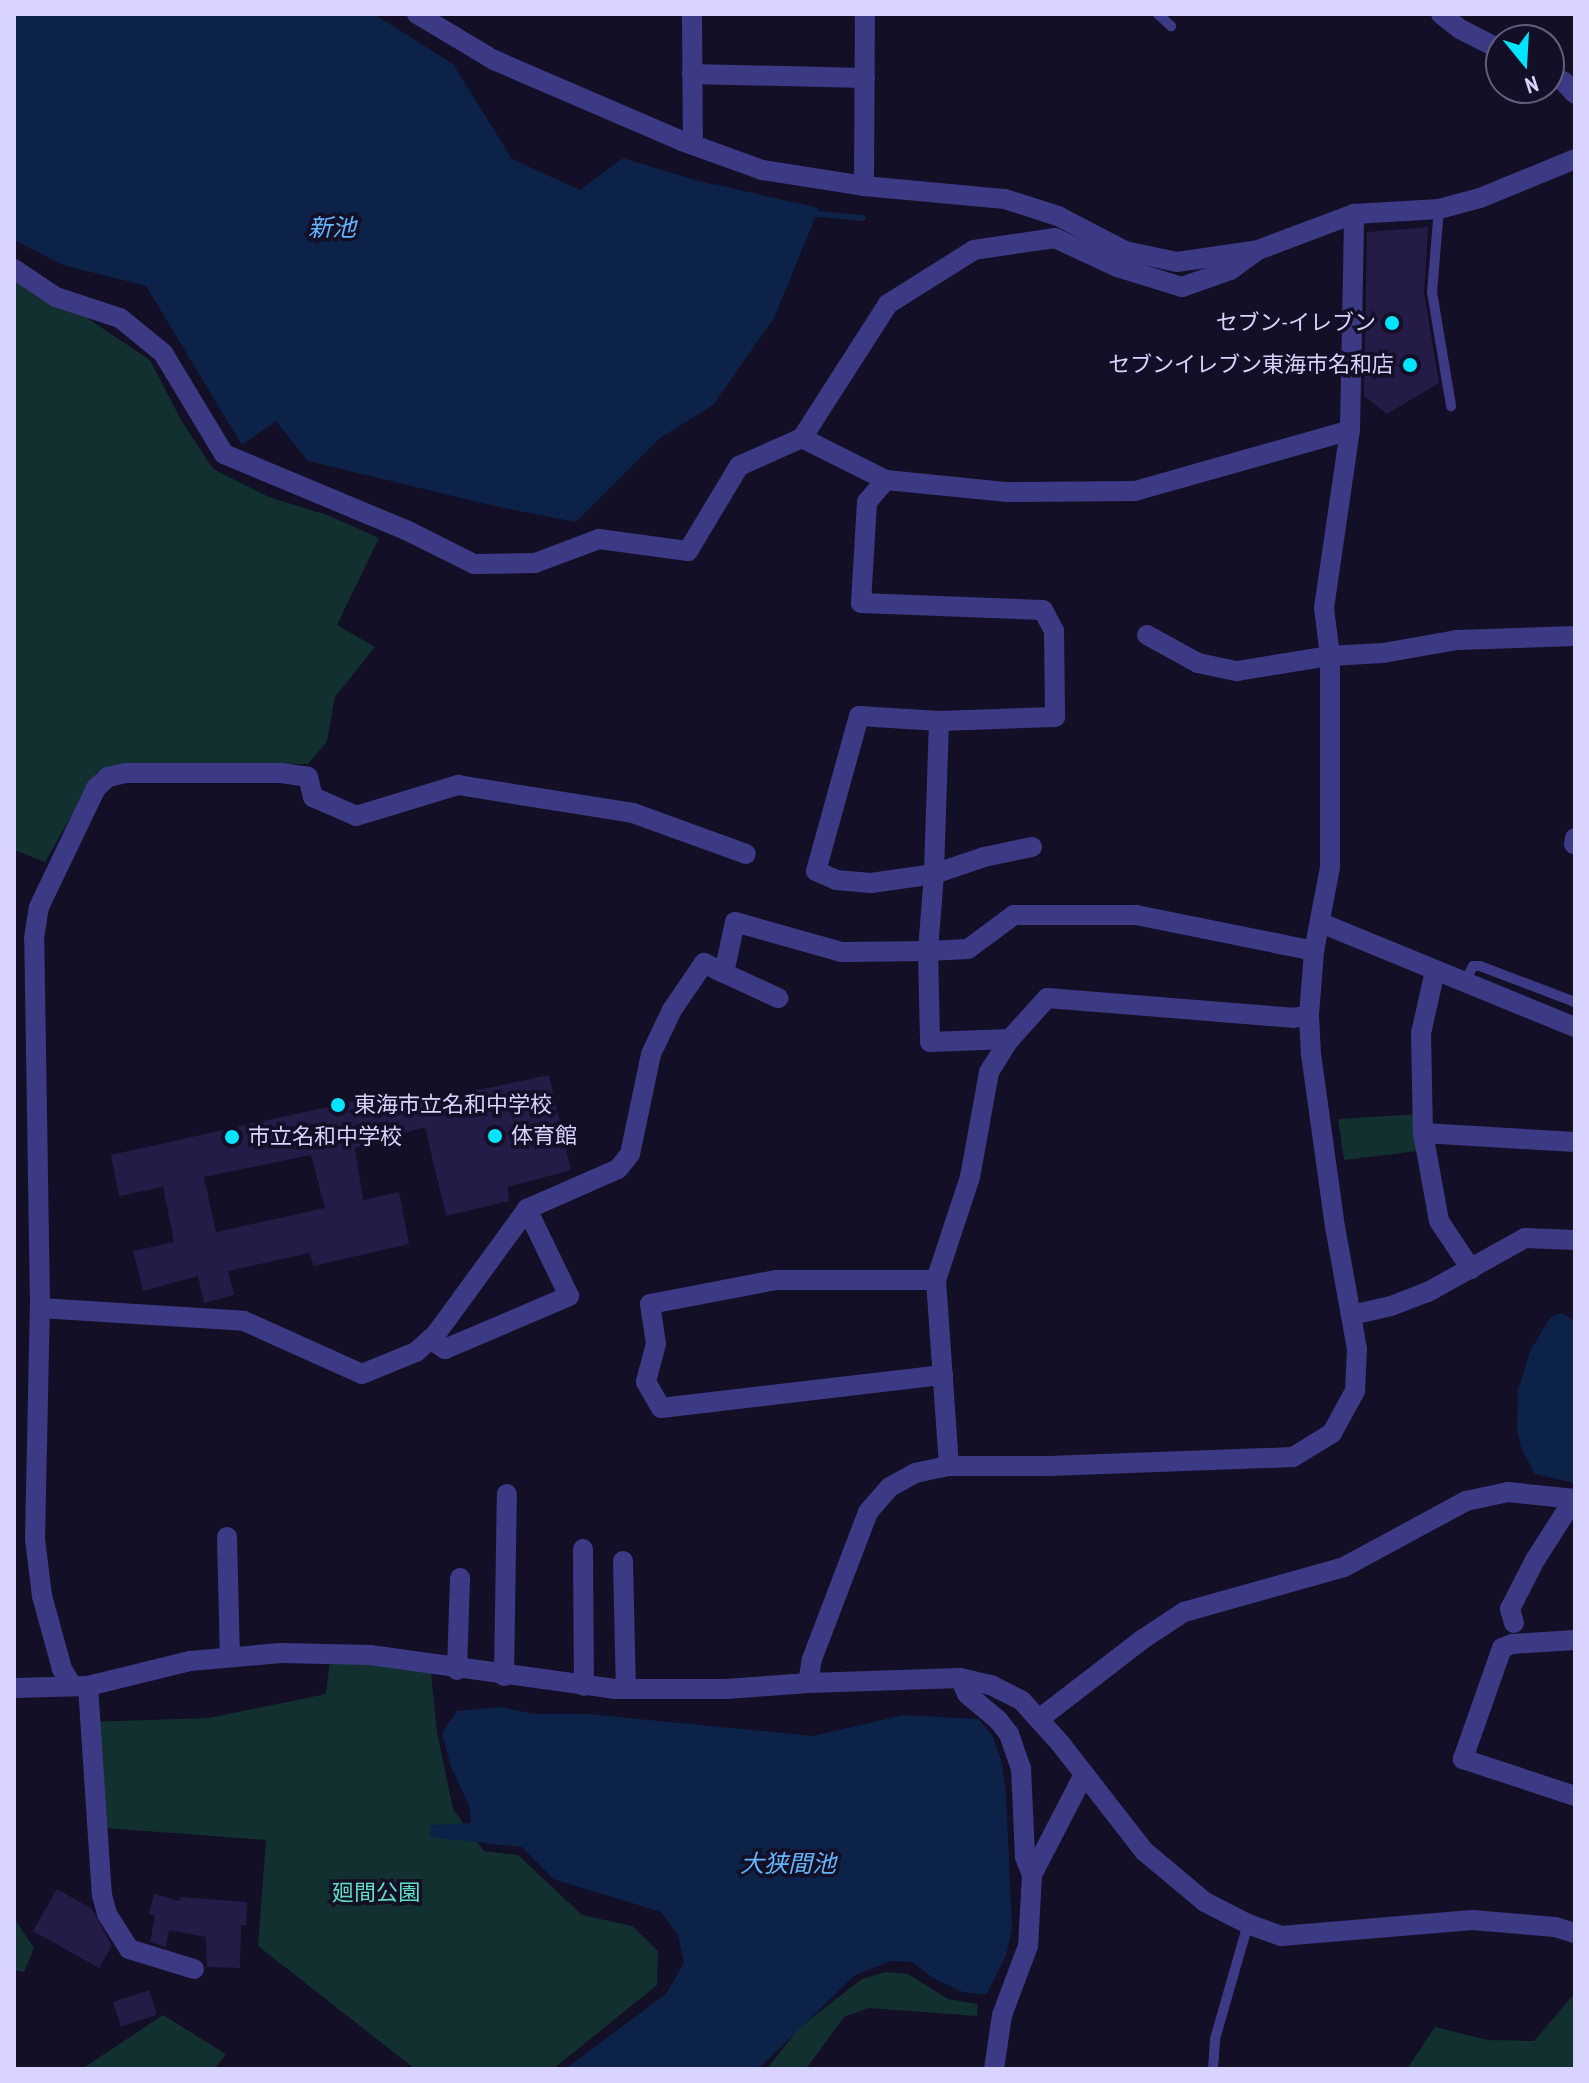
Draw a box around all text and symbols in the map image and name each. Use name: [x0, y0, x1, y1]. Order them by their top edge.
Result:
north arrow: [1485, 24, 1565, 104]
text: N: [1522, 70, 1542, 100]
water label: 新池: [308, 214, 356, 242]
place label: セブン-イレブン: [1216, 310, 1376, 336]
marker: セブン-イレブン: [1383, 314, 1401, 332]
place label: セブンイレブン東海市名和店: [1108, 352, 1394, 378]
marker: セブンイレブン東海市名和店: [1401, 356, 1419, 374]
place label: 東海市立名和中学校: [354, 1092, 552, 1118]
marker: 東海市立名和中学校: [329, 1096, 347, 1114]
place label: 体育館: [511, 1123, 577, 1149]
place label: 市立名和中学校: [248, 1124, 402, 1150]
marker: 体育館: [486, 1127, 504, 1145]
marker: 市立名和中学校: [223, 1128, 241, 1146]
water label: 大狭間池: [740, 1850, 836, 1878]
park label: 廻間公園: [332, 1880, 420, 1906]

